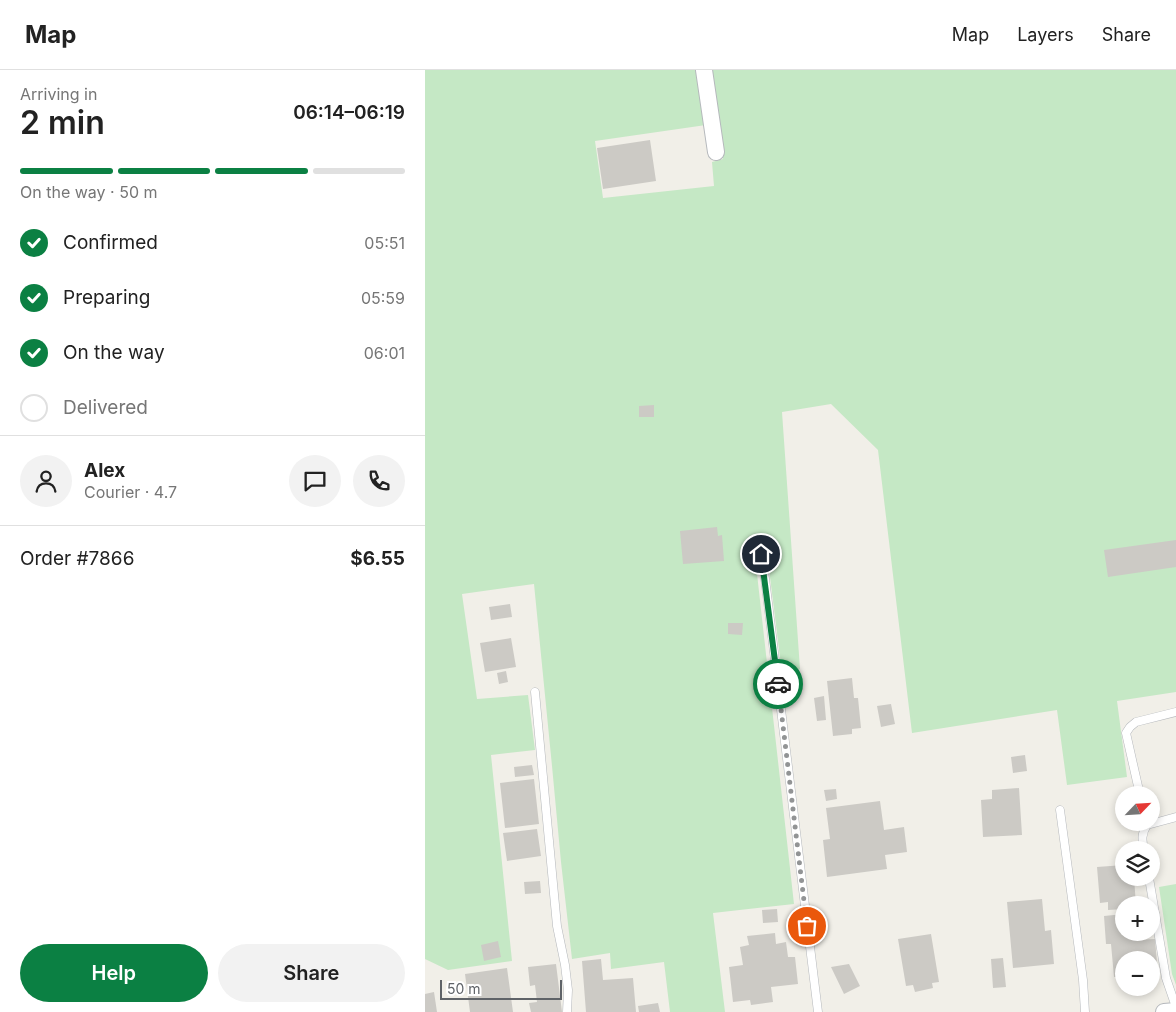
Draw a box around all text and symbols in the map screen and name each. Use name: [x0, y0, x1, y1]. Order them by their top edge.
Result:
text: Map: [25, 20, 76, 49]
text: Map: [952, 24, 989, 45]
text: Layers: [1017, 24, 1074, 45]
text: Share: [1102, 24, 1151, 45]
text: Arriving in: [20, 84, 97, 104]
text: 06:14–06:19: [293, 101, 405, 124]
text: 2 min: [20, 103, 105, 142]
text: On the way · 50 m: [20, 182, 158, 202]
icon: check: [20, 229, 48, 257]
text: Confirmed: [63, 231, 158, 254]
text: 05:51: [364, 233, 405, 253]
icon: check: [20, 284, 48, 312]
text: Preparing: [63, 286, 150, 309]
text: 05:59: [361, 288, 405, 308]
icon: check: [20, 339, 48, 367]
text: On the way: [63, 341, 165, 364]
text: 06:01: [364, 343, 405, 363]
text: Delivered: [63, 396, 148, 419]
button: person: [20, 455, 72, 507]
button: chat: [289, 455, 341, 507]
button: phone: [353, 455, 405, 507]
text: Alex: [84, 459, 125, 482]
text: Courier · 4.7: [84, 482, 177, 502]
pin: [740, 533, 782, 575]
icon: home: [747, 540, 775, 568]
text: Order #7866: [20, 547, 134, 570]
text: $6.55: [350, 547, 405, 570]
courier: [753, 659, 803, 709]
icon: car: [764, 670, 792, 698]
north arrow: [1115, 786, 1160, 831]
map controls: [1115, 786, 1160, 996]
button: layers: [1115, 841, 1160, 886]
button: +: [1115, 896, 1160, 941]
pin: [786, 905, 828, 947]
icon: bag: [793, 912, 821, 940]
button: Help: [20, 944, 208, 1002]
button: Share: [218, 944, 405, 1002]
button: −: [1115, 951, 1160, 996]
scale bar: [440, 977, 563, 1000]
text: 50 m: [447, 980, 481, 997]

